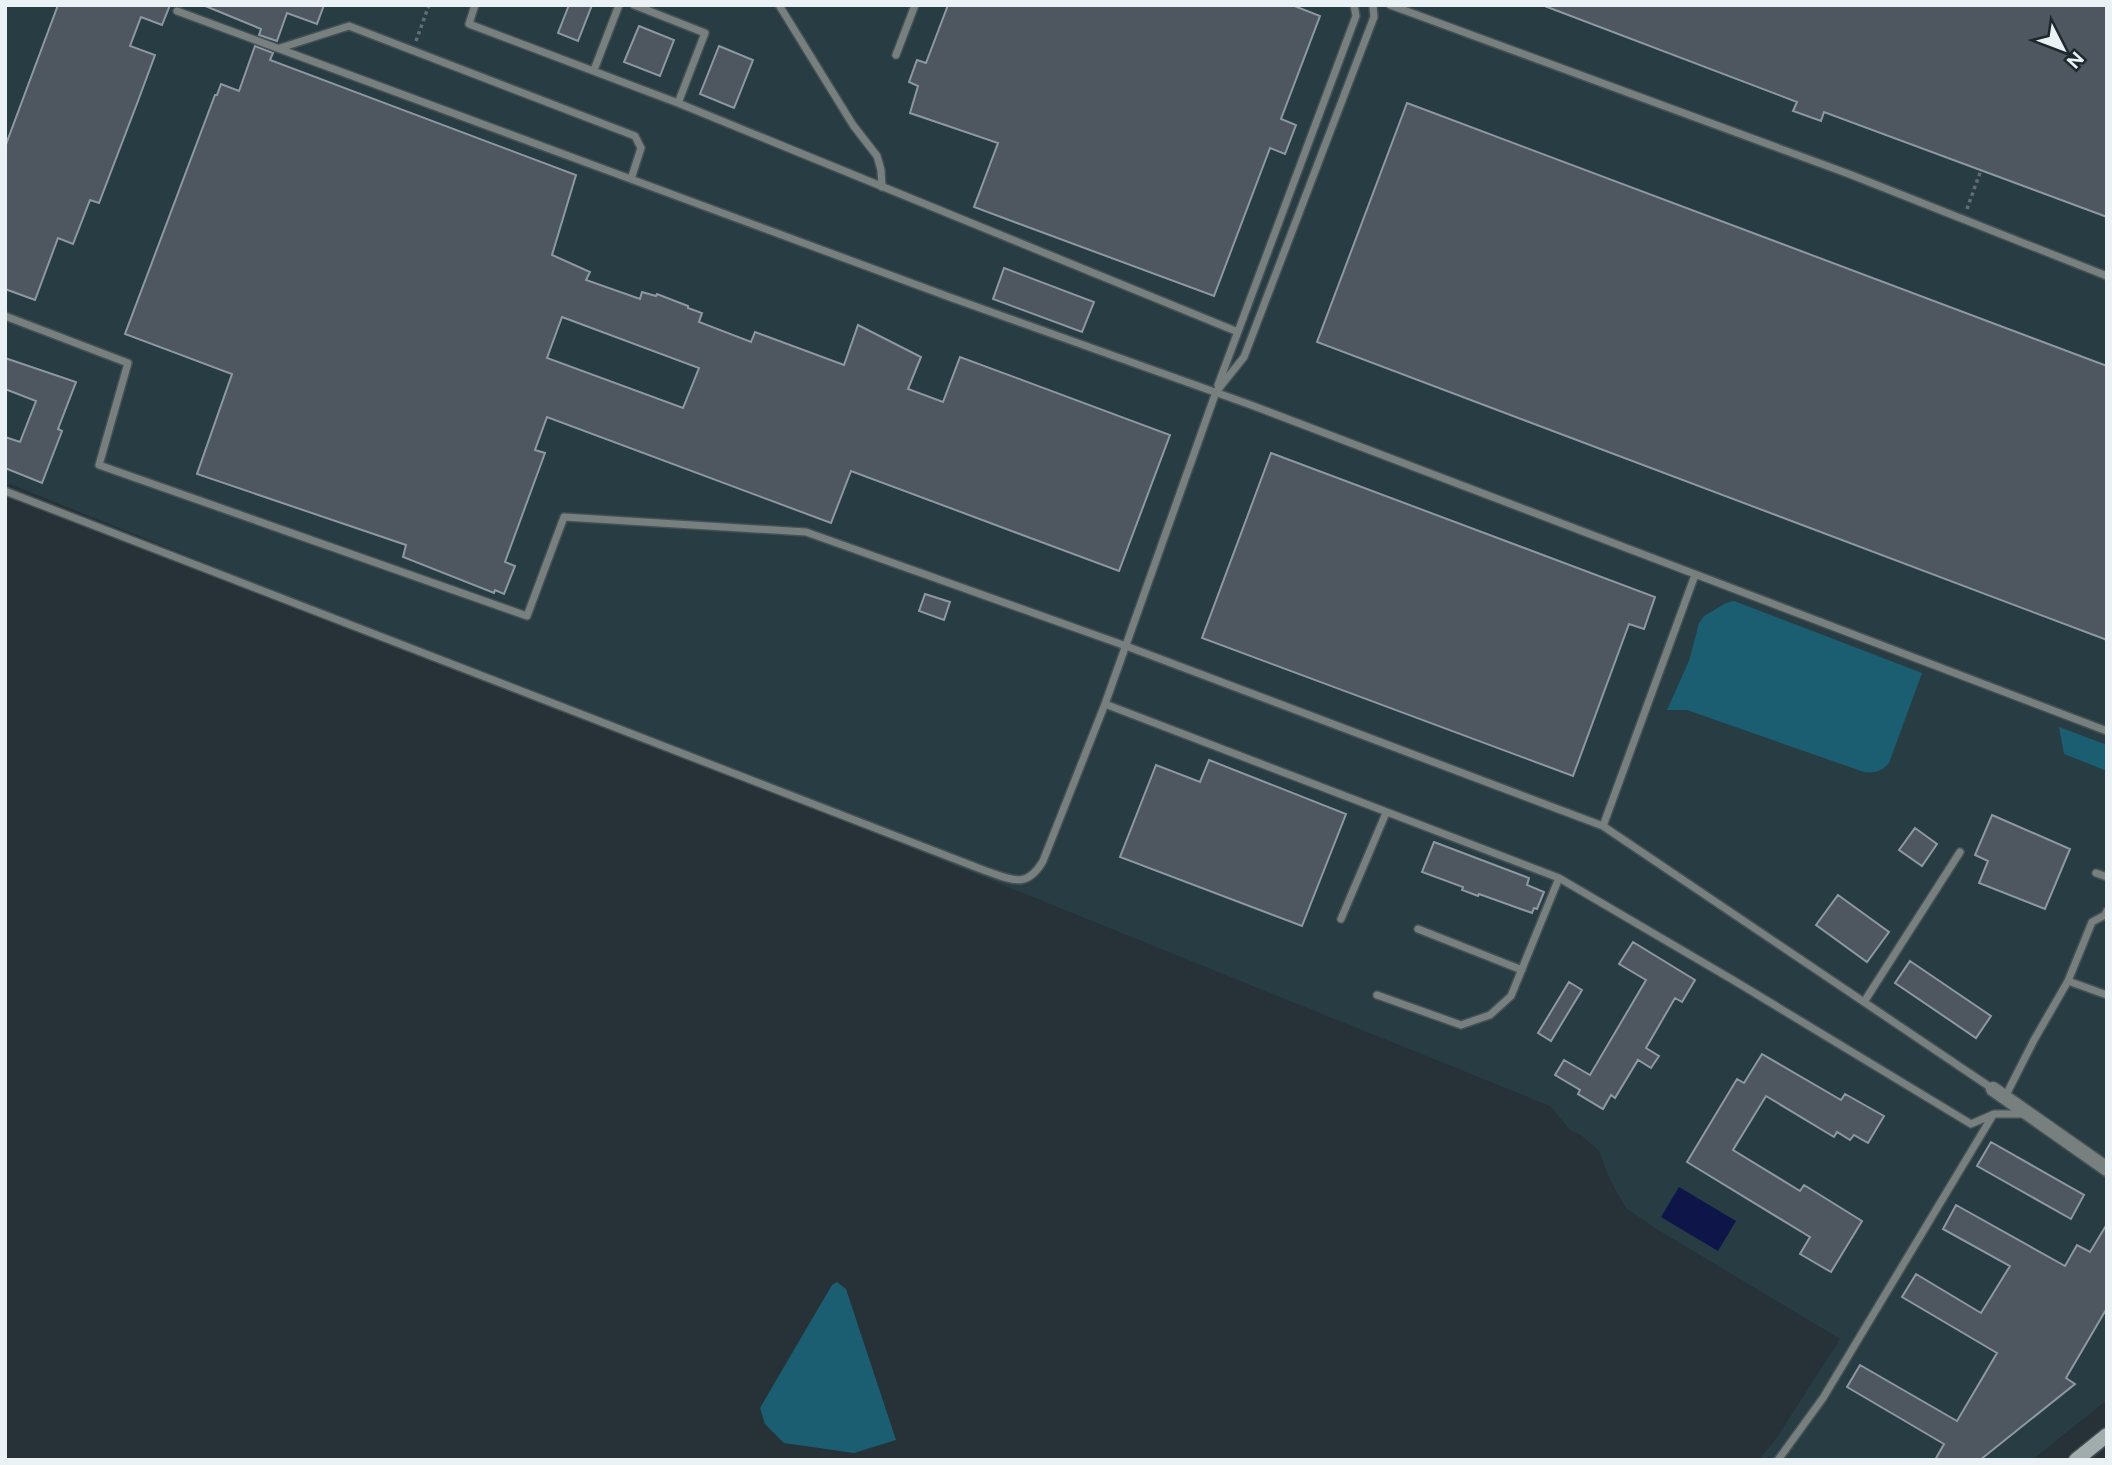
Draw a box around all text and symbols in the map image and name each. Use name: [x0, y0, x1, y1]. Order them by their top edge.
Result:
north arrow: [2028, 14, 2098, 84]
text: N: [2062, 47, 2089, 73]

